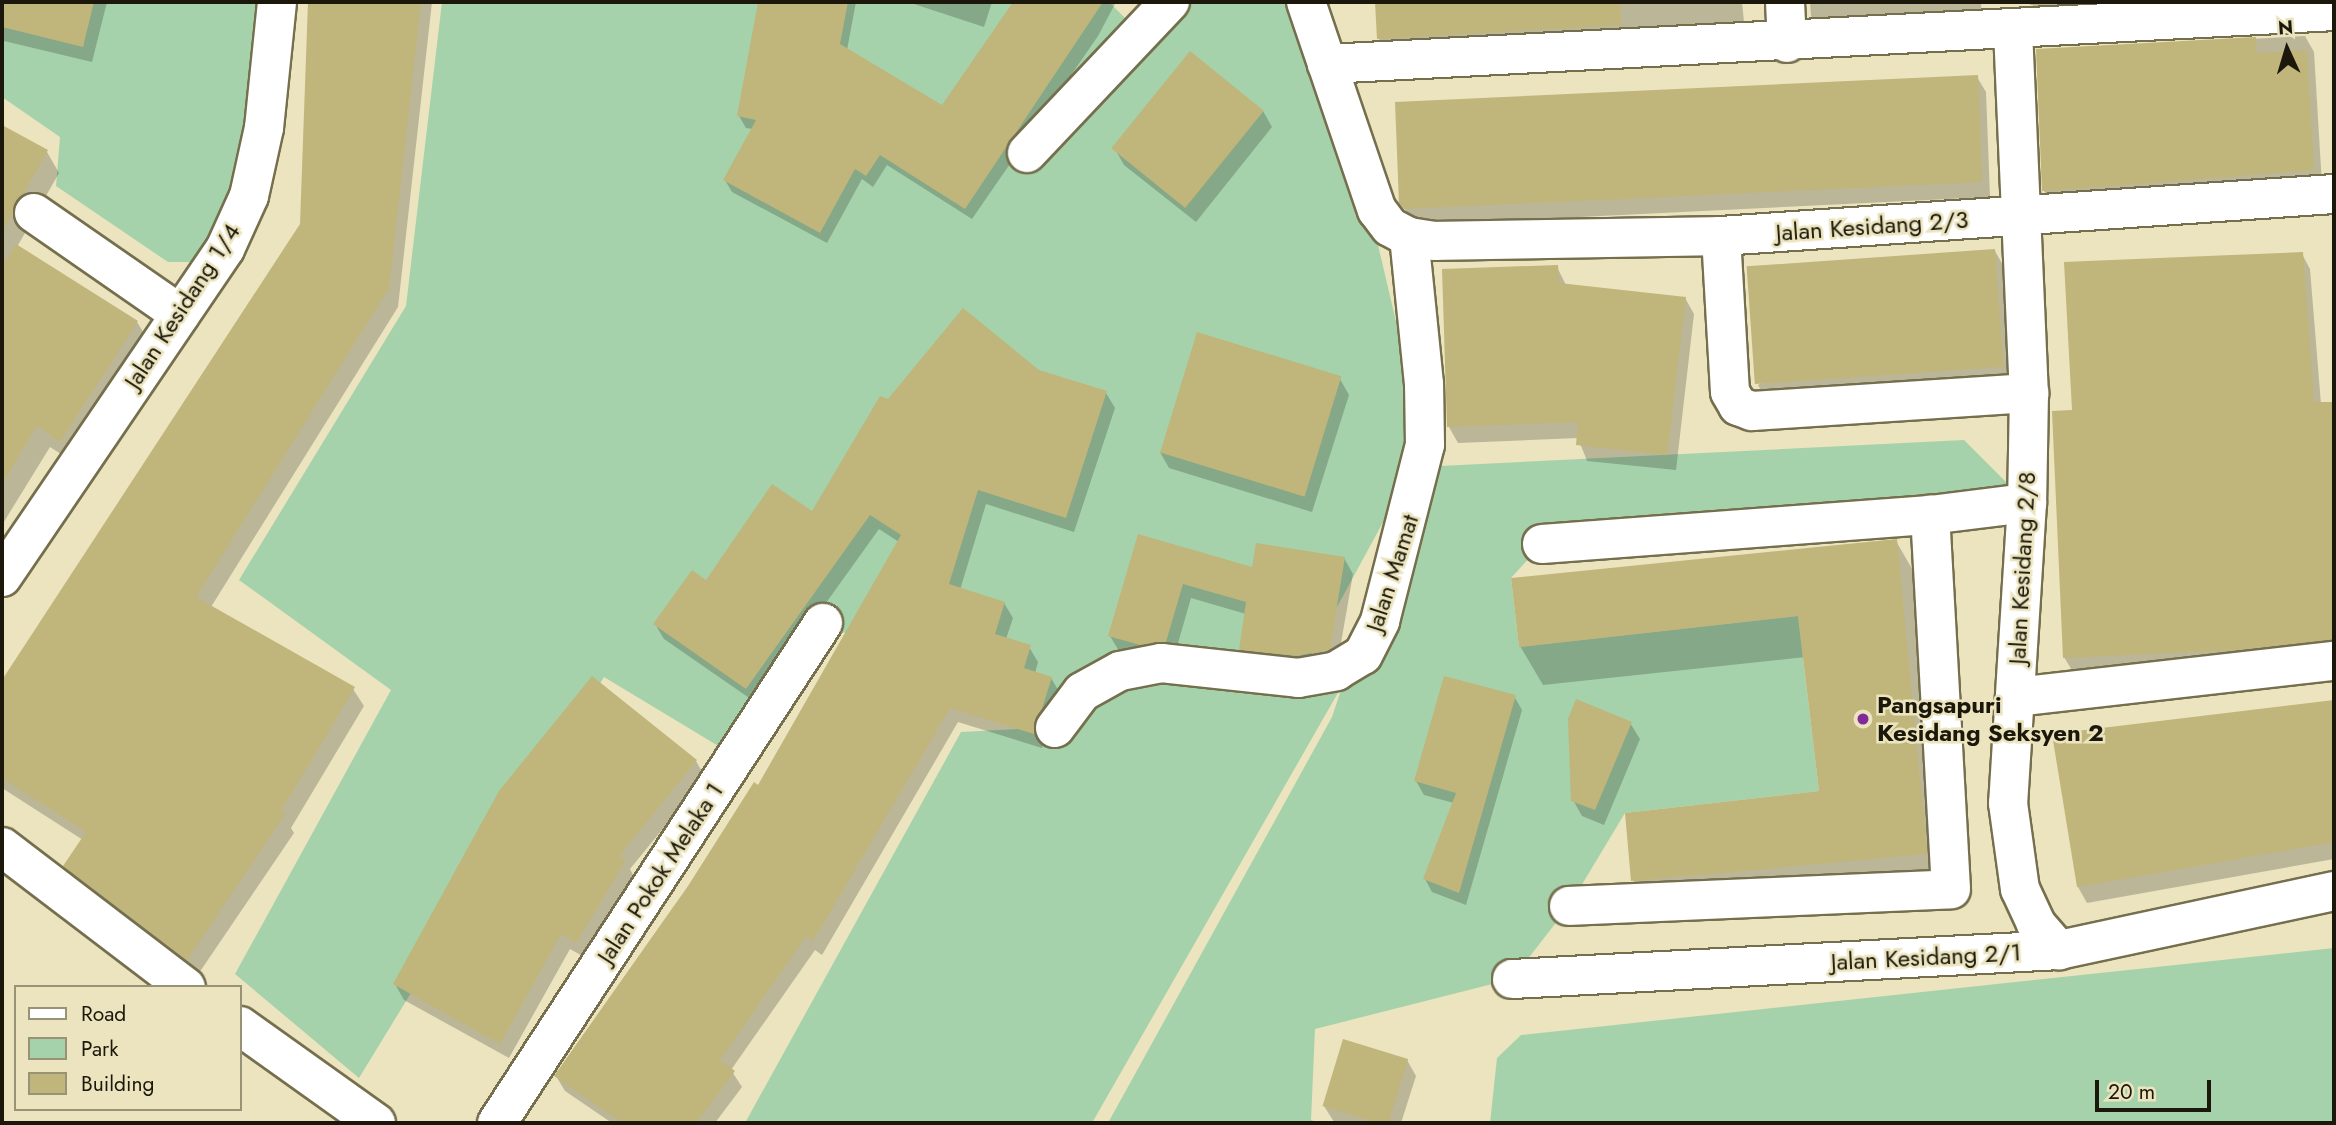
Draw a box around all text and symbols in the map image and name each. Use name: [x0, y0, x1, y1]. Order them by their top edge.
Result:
north arrow: [2252, 14, 2322, 84]
text: N: [2277, 14, 2294, 42]
street label: Jalan Kesidang 2/3: [1775, 205, 1969, 247]
street label: Jalan Kesidang 1/4: [118, 218, 246, 394]
street label: Jalan Kesidang 2/8: [2003, 471, 2041, 665]
street label: Jalan Mamat: [1360, 511, 1424, 635]
place label: Pangsapuri Kesidang Seksyen 2: [1877, 691, 2104, 747]
marker: Pangsapuri Kesidang Seksyen 2: [1855, 711, 1871, 727]
street label: Jalan Pokok Melaka 1: [591, 777, 729, 969]
street label: Jalan Kesidang 2/1: [1830, 938, 2022, 976]
legend: [14, 985, 242, 1111]
text: Road: [81, 999, 126, 1029]
text: Park: [81, 1034, 118, 1064]
scale bar: [2098, 1066, 2214, 1110]
text: Building: [81, 1069, 154, 1099]
text: 20 m: [2108, 1077, 2155, 1107]

